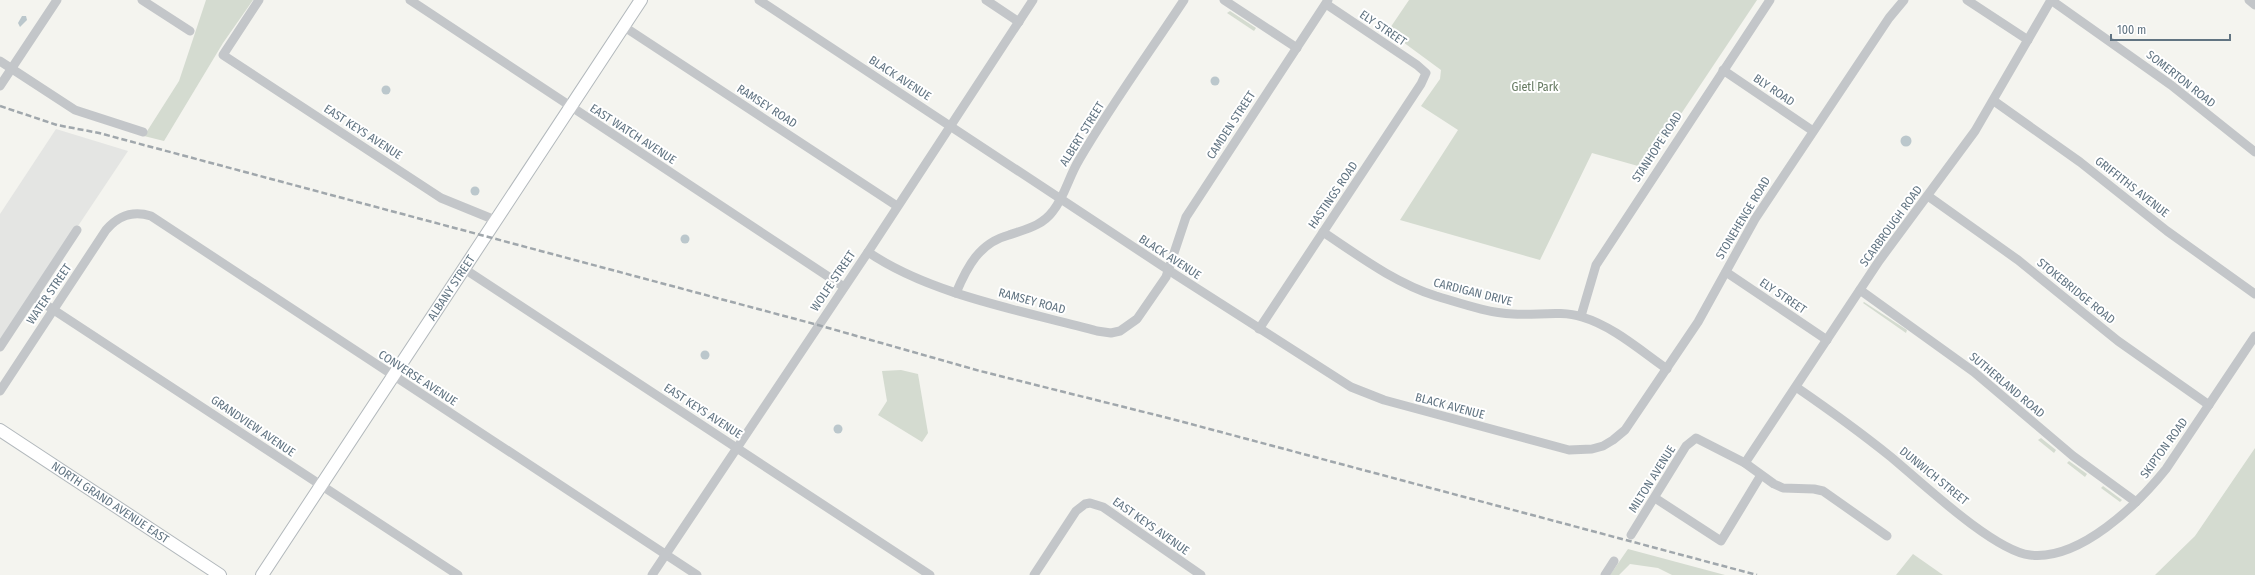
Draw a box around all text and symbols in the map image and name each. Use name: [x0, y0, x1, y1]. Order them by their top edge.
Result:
street label: ELY STREET: [1357, 7, 1409, 49]
scale bar: [2111, 16, 2230, 42]
text: 100 m: [2117, 23, 2146, 37]
street label: SOMERTON ROAD: [2144, 48, 2218, 110]
street label: BLACK AVENUE: [866, 53, 934, 103]
street label: BLY ROAD: [1751, 71, 1797, 109]
park label: Gietl Park: [1512, 80, 1559, 94]
street label: RAMSEY ROAD: [734, 81, 800, 131]
street label: CAMDEN STREET: [1204, 88, 1258, 162]
street label: ALBERT STREET: [1057, 99, 1108, 169]
street label: EAST WATCH AVENUE: [587, 101, 679, 167]
street label: EAST KEYS AVENUE: [321, 102, 405, 163]
street label: STANHOPE ROAD: [1629, 109, 1685, 185]
street label: GRIFFITHS AVENUE: [2092, 154, 2172, 220]
street label: HASTINGS ROAD: [1305, 159, 1361, 231]
street label: STONEHENGE ROAD: [1713, 174, 1773, 262]
street label: SCARBROUGH ROAD: [1857, 183, 1925, 269]
street label: BLACK AVENUE: [1136, 232, 1204, 282]
street label: WOLFE STREET: [808, 248, 859, 314]
street label: ALBANY STREET: [425, 252, 478, 323]
street label: STOKEBRIDGE ROAD: [2034, 255, 2118, 327]
street label: WATER STREET: [24, 261, 75, 327]
street label: CARDIGAN DRIVE: [1432, 275, 1514, 309]
street label: ELY STREET: [1757, 275, 1809, 317]
street label: RAMSEY ROAD: [997, 285, 1067, 317]
street label: CONVERSE AVENUE: [376, 347, 460, 409]
street label: SUTHERLAND ROAD: [1967, 349, 2047, 421]
street label: EAST KEYS AVENUE: [661, 381, 745, 442]
street label: BLACK AVENUE: [1414, 390, 1487, 422]
street label: GRANDVIEW AVENUE: [208, 393, 298, 460]
street label: SKIPTON ROAD: [2137, 415, 2191, 481]
street label: MILTON AVENUE: [1626, 442, 1678, 515]
street label: DUNWICH STREET: [1897, 444, 1971, 508]
street label: NORTH GRAND AVENUE EAST: [49, 459, 172, 547]
street label: EAST KEYS AVENUE: [1110, 494, 1192, 558]

